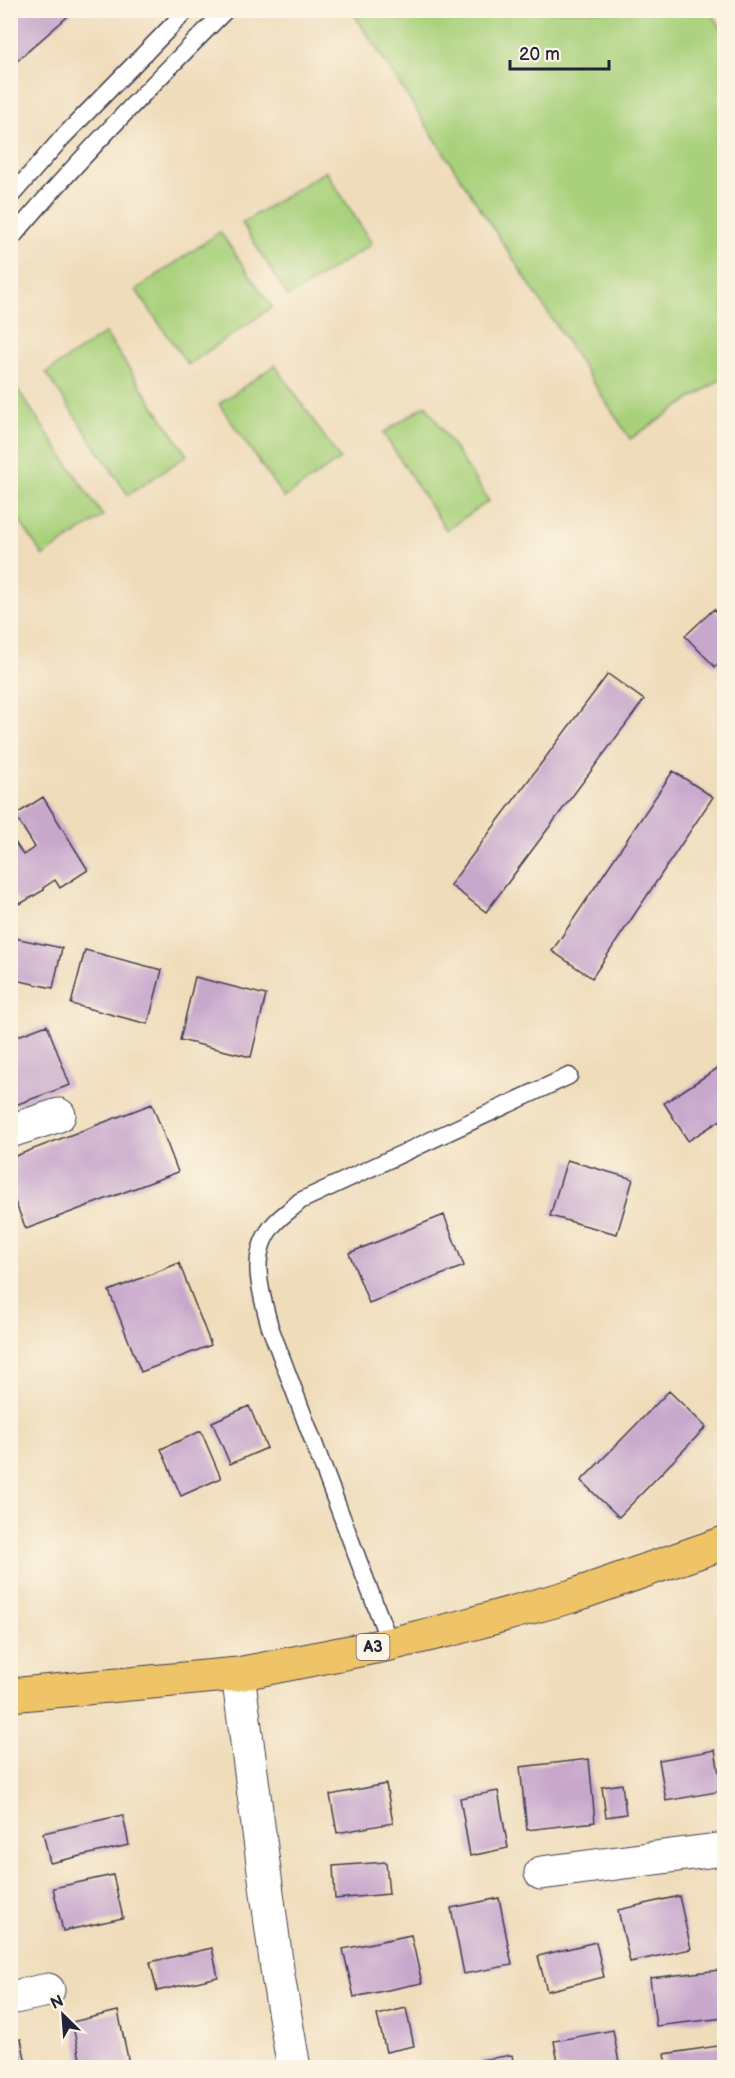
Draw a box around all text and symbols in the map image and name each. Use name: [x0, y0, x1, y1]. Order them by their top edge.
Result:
scale bar: [510, 33, 609, 71]
text: 20 m: [519, 44, 560, 65]
road number: A3: [356, 1634, 389, 1660]
north arrow: [33, 1985, 93, 2045]
text: N: [48, 1992, 67, 2014]

